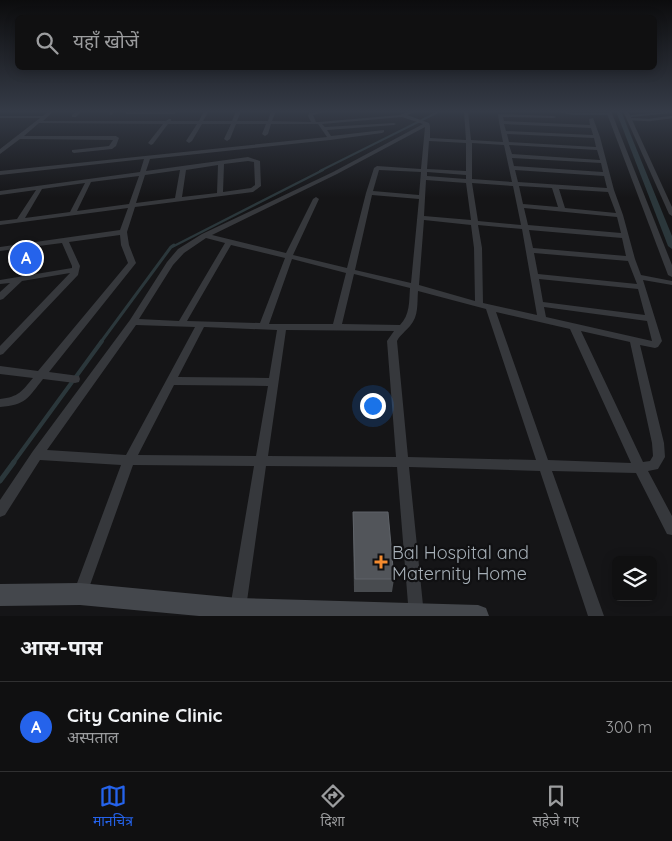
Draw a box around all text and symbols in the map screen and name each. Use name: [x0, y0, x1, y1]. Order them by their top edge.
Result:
search box: [15, 15, 657, 70]
icon: search: [33, 29, 61, 57]
text: यहाँ खोजें: [73, 29, 139, 53]
pin: A: [10, 239, 42, 277]
your location: [360, 393, 386, 419]
place label: Bal Hospital and Maternity Home: [392, 541, 529, 585]
marker: Bal Hospital and Maternity Home: [374, 555, 388, 569]
map controls: [612, 556, 657, 601]
button: layers: [612, 556, 657, 601]
text: आस-पास: [20, 634, 102, 660]
text: City Canine Clinic: [67, 703, 222, 727]
text: A: [31, 717, 41, 737]
text: 300 m: [606, 717, 652, 737]
text: अस्पताल: [67, 727, 119, 747]
tab: मानचित्र: [93, 782, 133, 832]
tab: दिशा: [319, 782, 347, 832]
tab: सहेजे गए: [532, 782, 579, 832]

